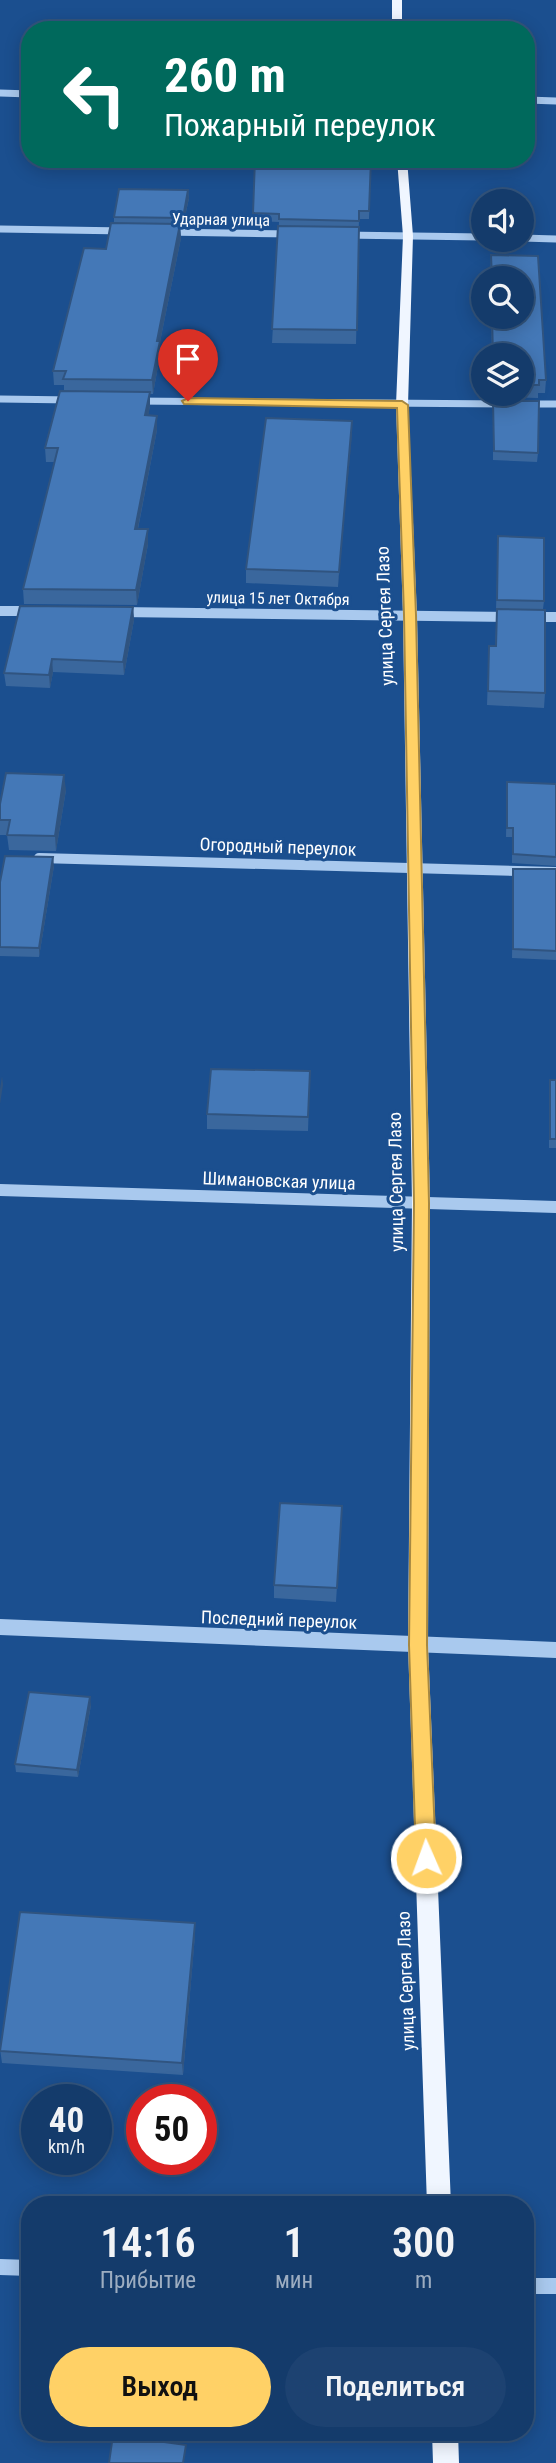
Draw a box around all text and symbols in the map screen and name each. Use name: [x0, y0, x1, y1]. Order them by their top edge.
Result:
text: 260 m: [164, 47, 286, 104]
icon: left: [49, 49, 140, 140]
text: Пожарный переулок: [164, 106, 436, 144]
map controls: [471, 189, 534, 406]
button: sound: [471, 189, 534, 252]
street label: Ударная улица: [172, 209, 270, 230]
button: search: [471, 266, 534, 329]
pin: [158, 329, 218, 401]
icon: arrive: [169, 340, 207, 378]
button: layers: [471, 343, 534, 406]
street label: улица Сергея Лазо: [372, 546, 397, 686]
street label: улица 15 лет Октября: [206, 588, 350, 609]
street label: Огородный переулок: [199, 833, 357, 860]
street label: улица Сергея Лазо: [384, 1112, 407, 1252]
street label: Шимановская улица: [202, 1167, 356, 1194]
street label: Последний переулок: [201, 1606, 358, 1633]
position arrow: [389, 1821, 463, 1895]
street label: улица Сергея Лазо: [393, 1911, 418, 2051]
speed limit sign: 50: [126, 2084, 217, 2175]
text: 40: [49, 2100, 84, 2141]
text: km/h: [48, 2136, 85, 2157]
text: 14:16: [100, 2218, 196, 2267]
text: 1: [283, 2218, 305, 2267]
text: 300: [392, 2218, 455, 2267]
text: Прибытие: [100, 2267, 196, 2294]
text: мин: [275, 2267, 313, 2294]
text: m: [415, 2267, 432, 2294]
button: Выход: [49, 2347, 271, 2427]
button: Поделиться: [285, 2347, 506, 2427]

